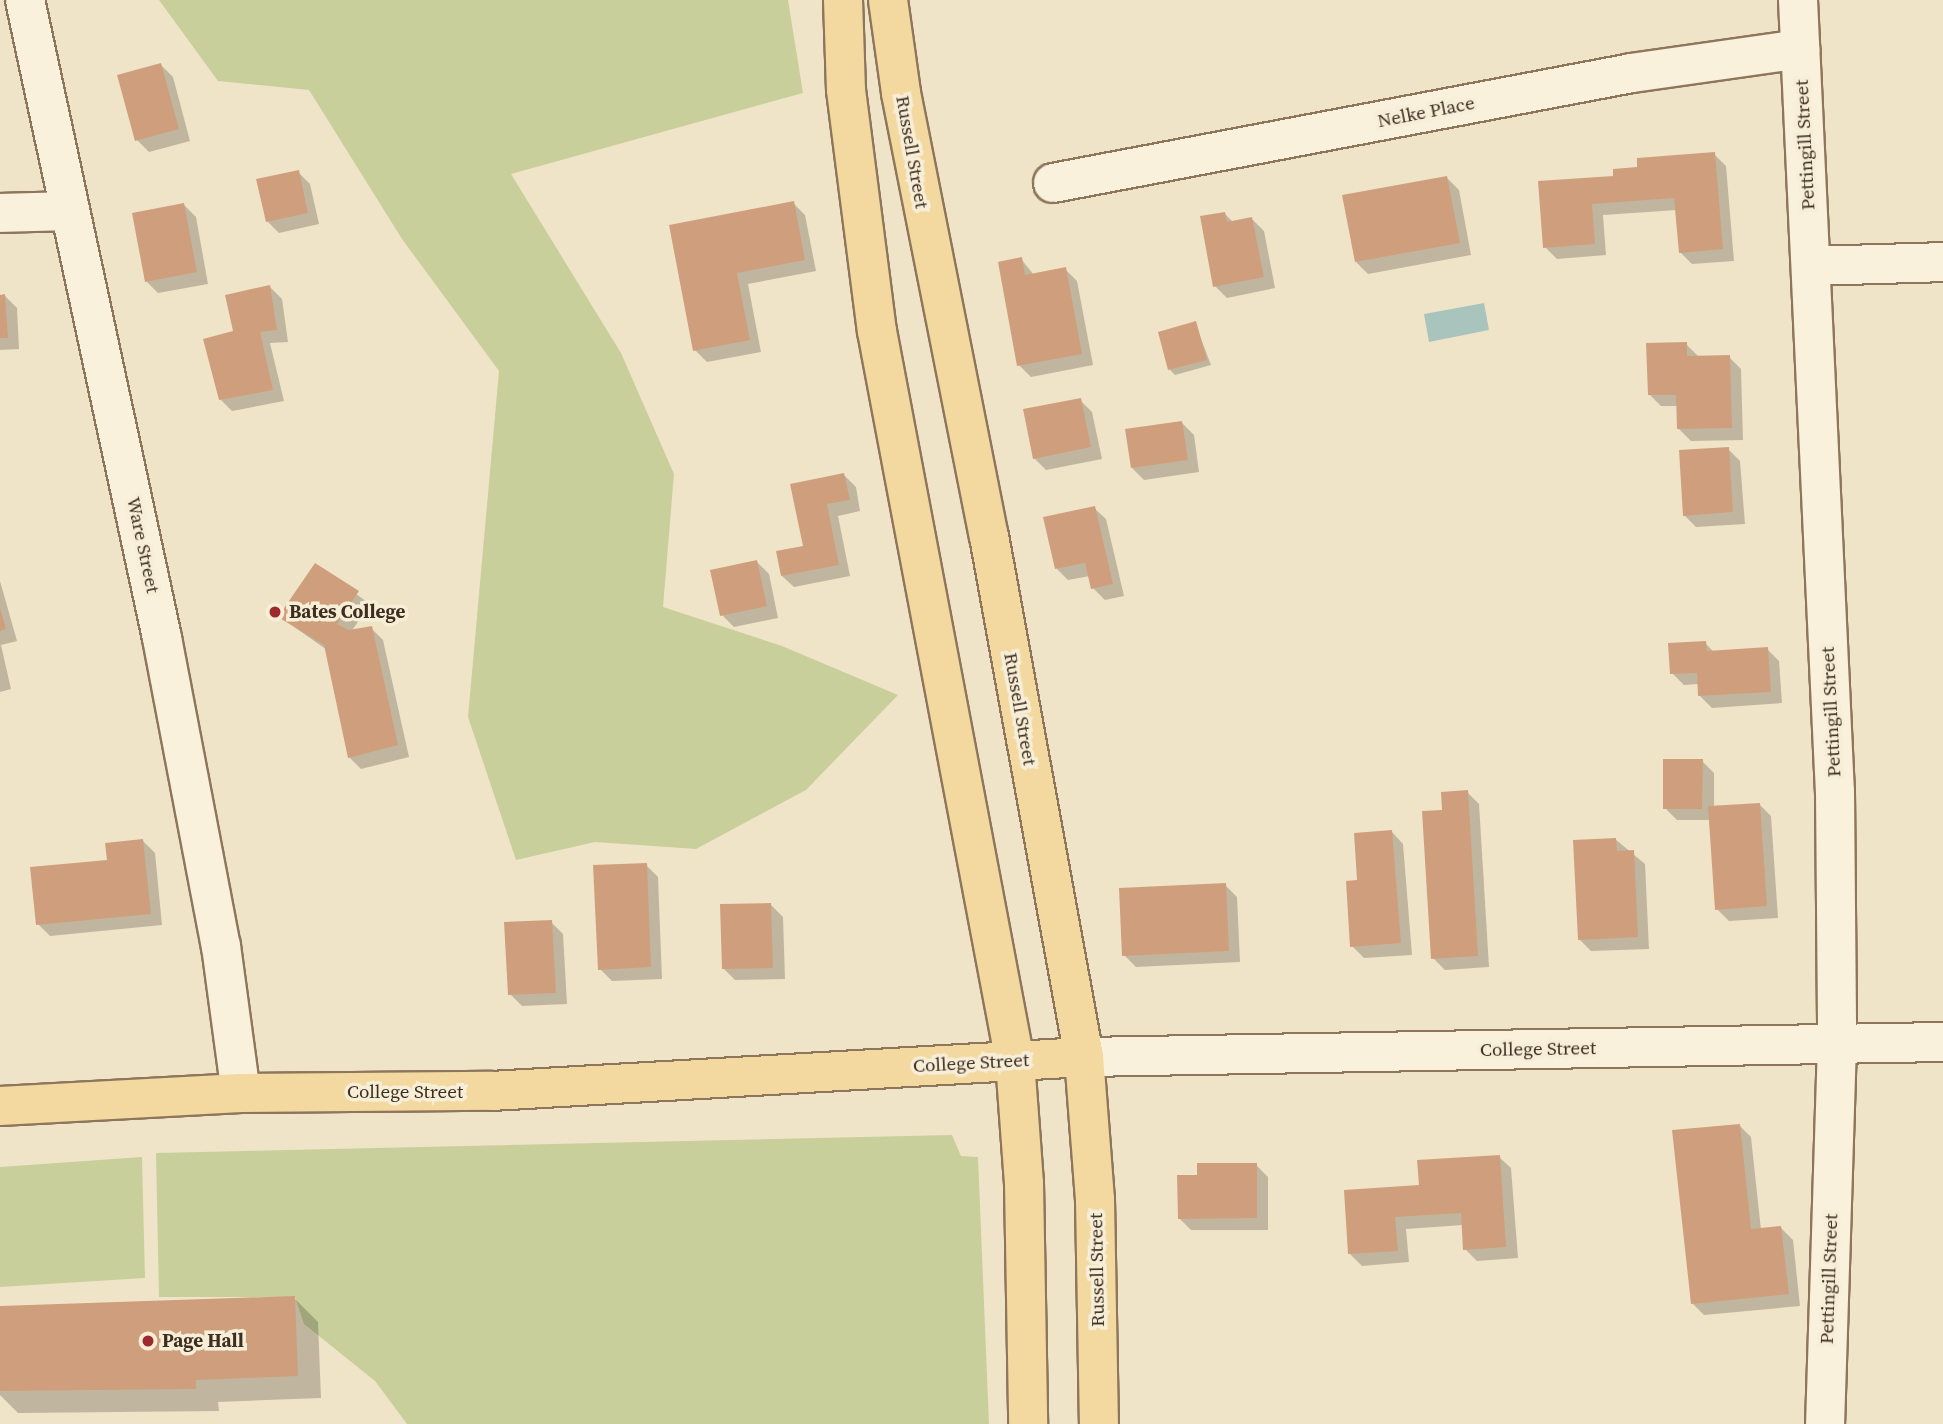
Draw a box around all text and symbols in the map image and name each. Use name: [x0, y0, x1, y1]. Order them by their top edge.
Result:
street label: Pettingill Street: [1790, 79, 1820, 211]
street label: Nelke Place: [1376, 91, 1476, 133]
street label: Russell Street: [891, 94, 933, 210]
street label: Ware Street: [122, 495, 164, 595]
place label: Bates College: [289, 601, 405, 623]
marker: Bates College: [267, 604, 283, 620]
street label: Pettingill Street: [1816, 646, 1846, 778]
street label: Russell Street: [999, 651, 1041, 767]
street label: College Street: [1480, 1037, 1596, 1061]
street label: College Street: [912, 1049, 1030, 1077]
street label: College Street: [347, 1081, 463, 1103]
street label: Russell Street: [1085, 1213, 1109, 1327]
street label: Pettingill Street: [1815, 1213, 1843, 1345]
place label: Page Hall: [162, 1330, 244, 1352]
marker: Page Hall: [140, 1333, 156, 1349]

